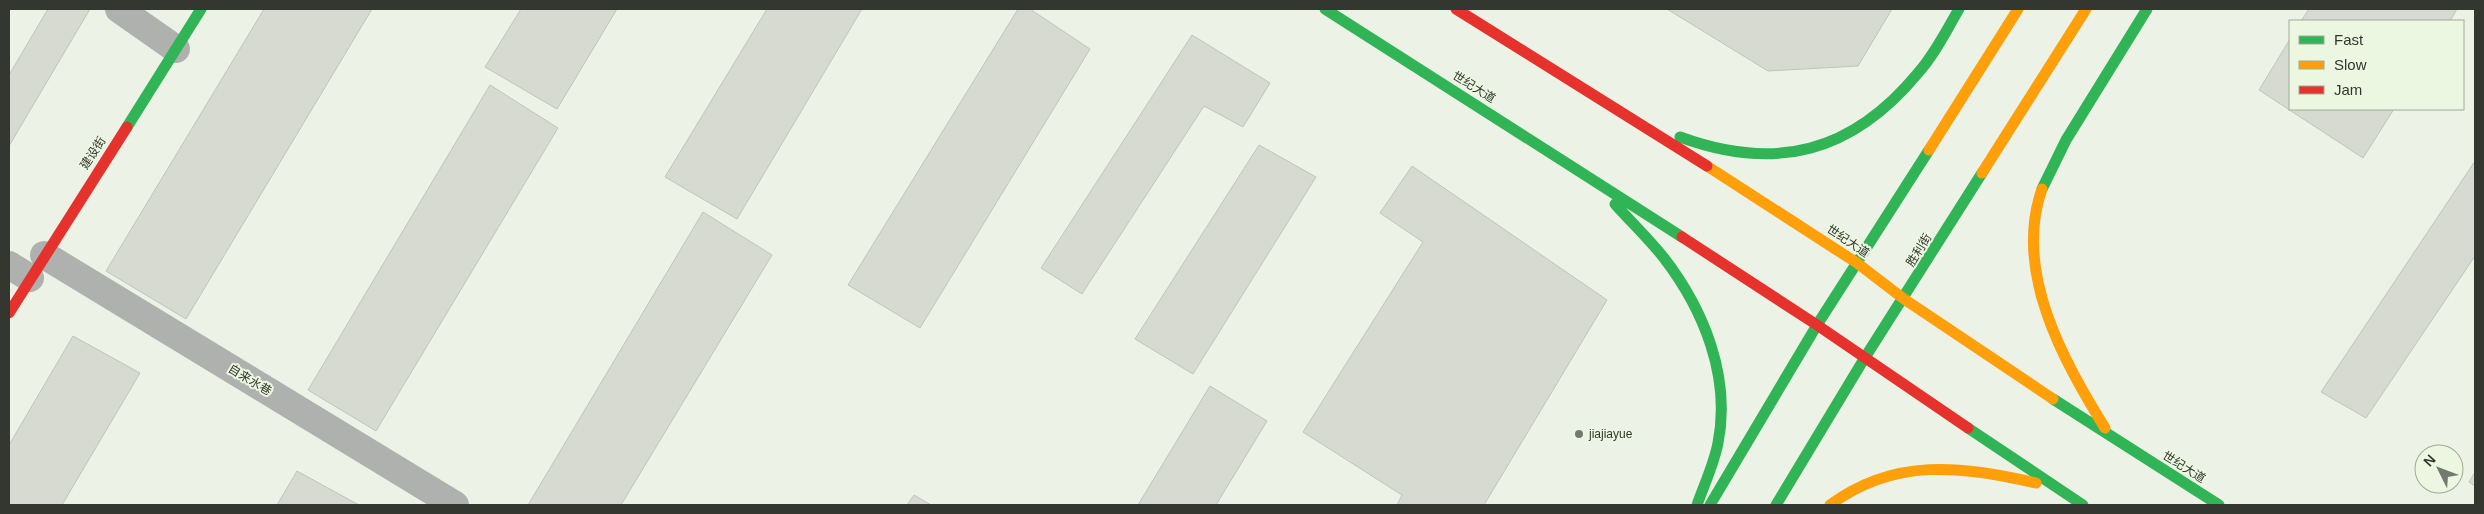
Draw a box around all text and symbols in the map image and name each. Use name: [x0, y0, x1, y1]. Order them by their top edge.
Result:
legend: [2289, 20, 2464, 110]
text: Fast: [2334, 31, 2364, 48]
text: Slow: [2334, 56, 2367, 73]
street label: 世纪大道: [1450, 68, 1498, 106]
text: Jam: [2334, 81, 2362, 98]
street label: 建设街: [77, 134, 109, 172]
street label: 世纪大道: [1824, 222, 1872, 260]
street label: 胜利街: [1904, 231, 1934, 269]
street label: 自来水巷: [226, 362, 274, 398]
place label: jiajiayue: [1588, 427, 1633, 441]
marker: jiajiayue: [1573, 428, 1585, 440]
north arrow: [2414, 444, 2464, 494]
street label: 世纪大道: [2160, 448, 2208, 486]
text: N: [2420, 451, 2439, 469]

